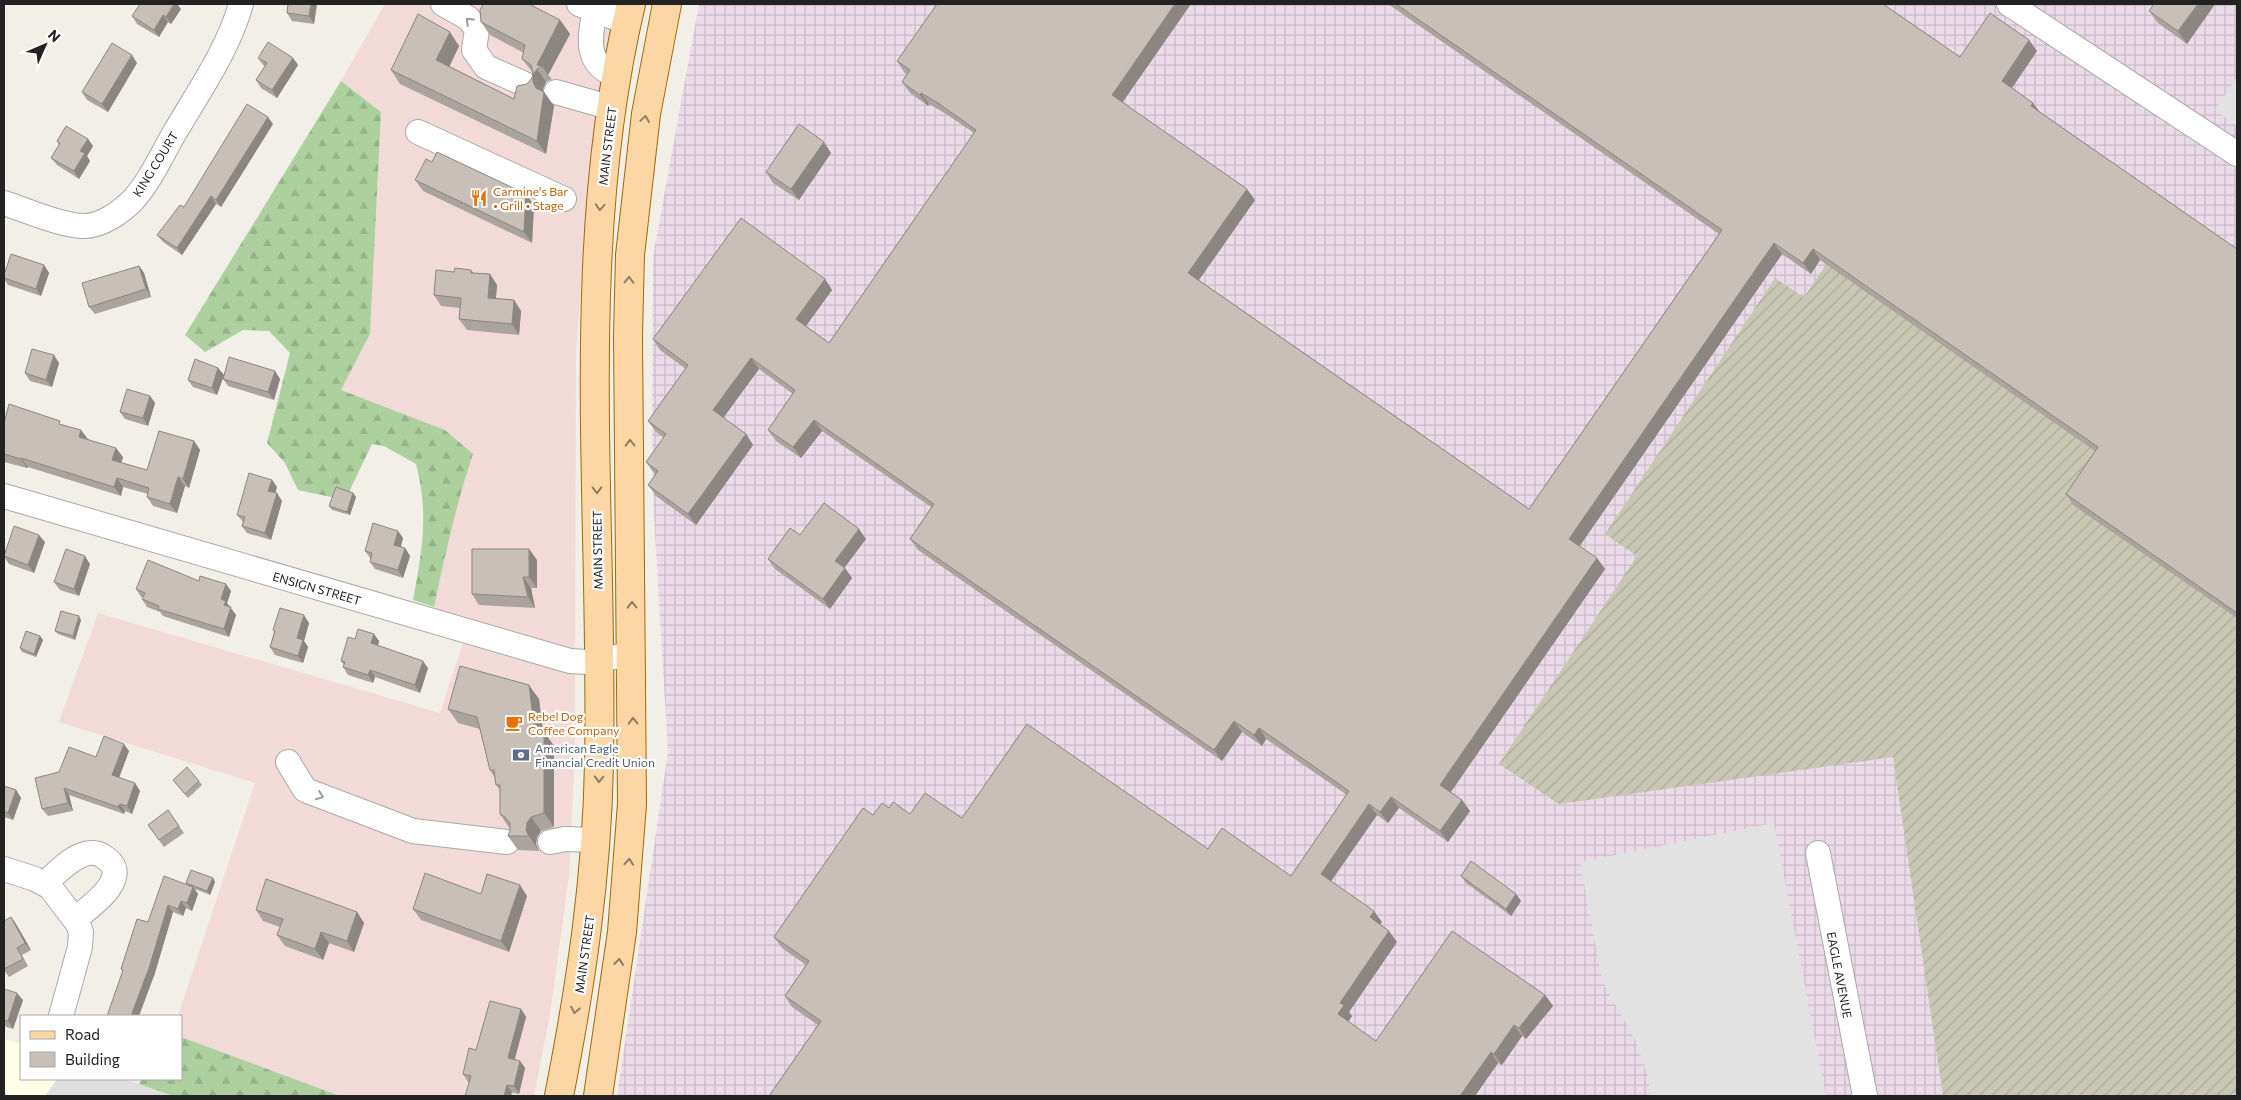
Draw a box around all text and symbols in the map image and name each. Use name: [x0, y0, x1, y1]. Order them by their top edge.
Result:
one-way arrow: [466, 18, 475, 27]
north arrow: [20, 20, 70, 70]
text: N: [45, 26, 64, 45]
street label: MAIN STREET: [595, 106, 619, 186]
one-way arrow: [639, 114, 650, 122]
street label: KING COURT: [129, 129, 181, 199]
place label: Carmine's Bar • Grill • Stage: [493, 184, 568, 212]
restaurant icon: Carmine's Bar • Grill • Stage: [469, 188, 489, 208]
one-way arrow: [594, 204, 605, 212]
one-way arrow: [624, 276, 635, 284]
one-way arrow: [624, 439, 635, 447]
one-way arrow: [591, 487, 602, 495]
street label: MAIN STREET: [589, 510, 605, 590]
street label: ENSIGN STREET: [271, 569, 363, 607]
one-way arrow: [627, 601, 637, 609]
place label: Rebel Dog Coffee Company: [528, 709, 619, 737]
cafe icon: Rebel Dog Coffee Company: [504, 713, 524, 733]
one-way arrow: [628, 717, 638, 725]
place label: American Eagle Financial Credit Union: [535, 741, 655, 769]
bank icon: American Eagle Financial Credit Union: [511, 745, 531, 765]
one-way arrow: [593, 775, 604, 783]
one-way arrow: [315, 790, 324, 800]
one-way arrow: [623, 858, 634, 866]
street label: MAIN STREET: [572, 914, 596, 994]
street label: EAGLE AVENUE: [1825, 931, 1855, 1019]
one-way arrow: [613, 957, 624, 965]
one-way arrow: [571, 1005, 581, 1014]
legend: [20, 1015, 182, 1080]
text: Road: [65, 1025, 100, 1043]
text: Building: [65, 1050, 120, 1068]

